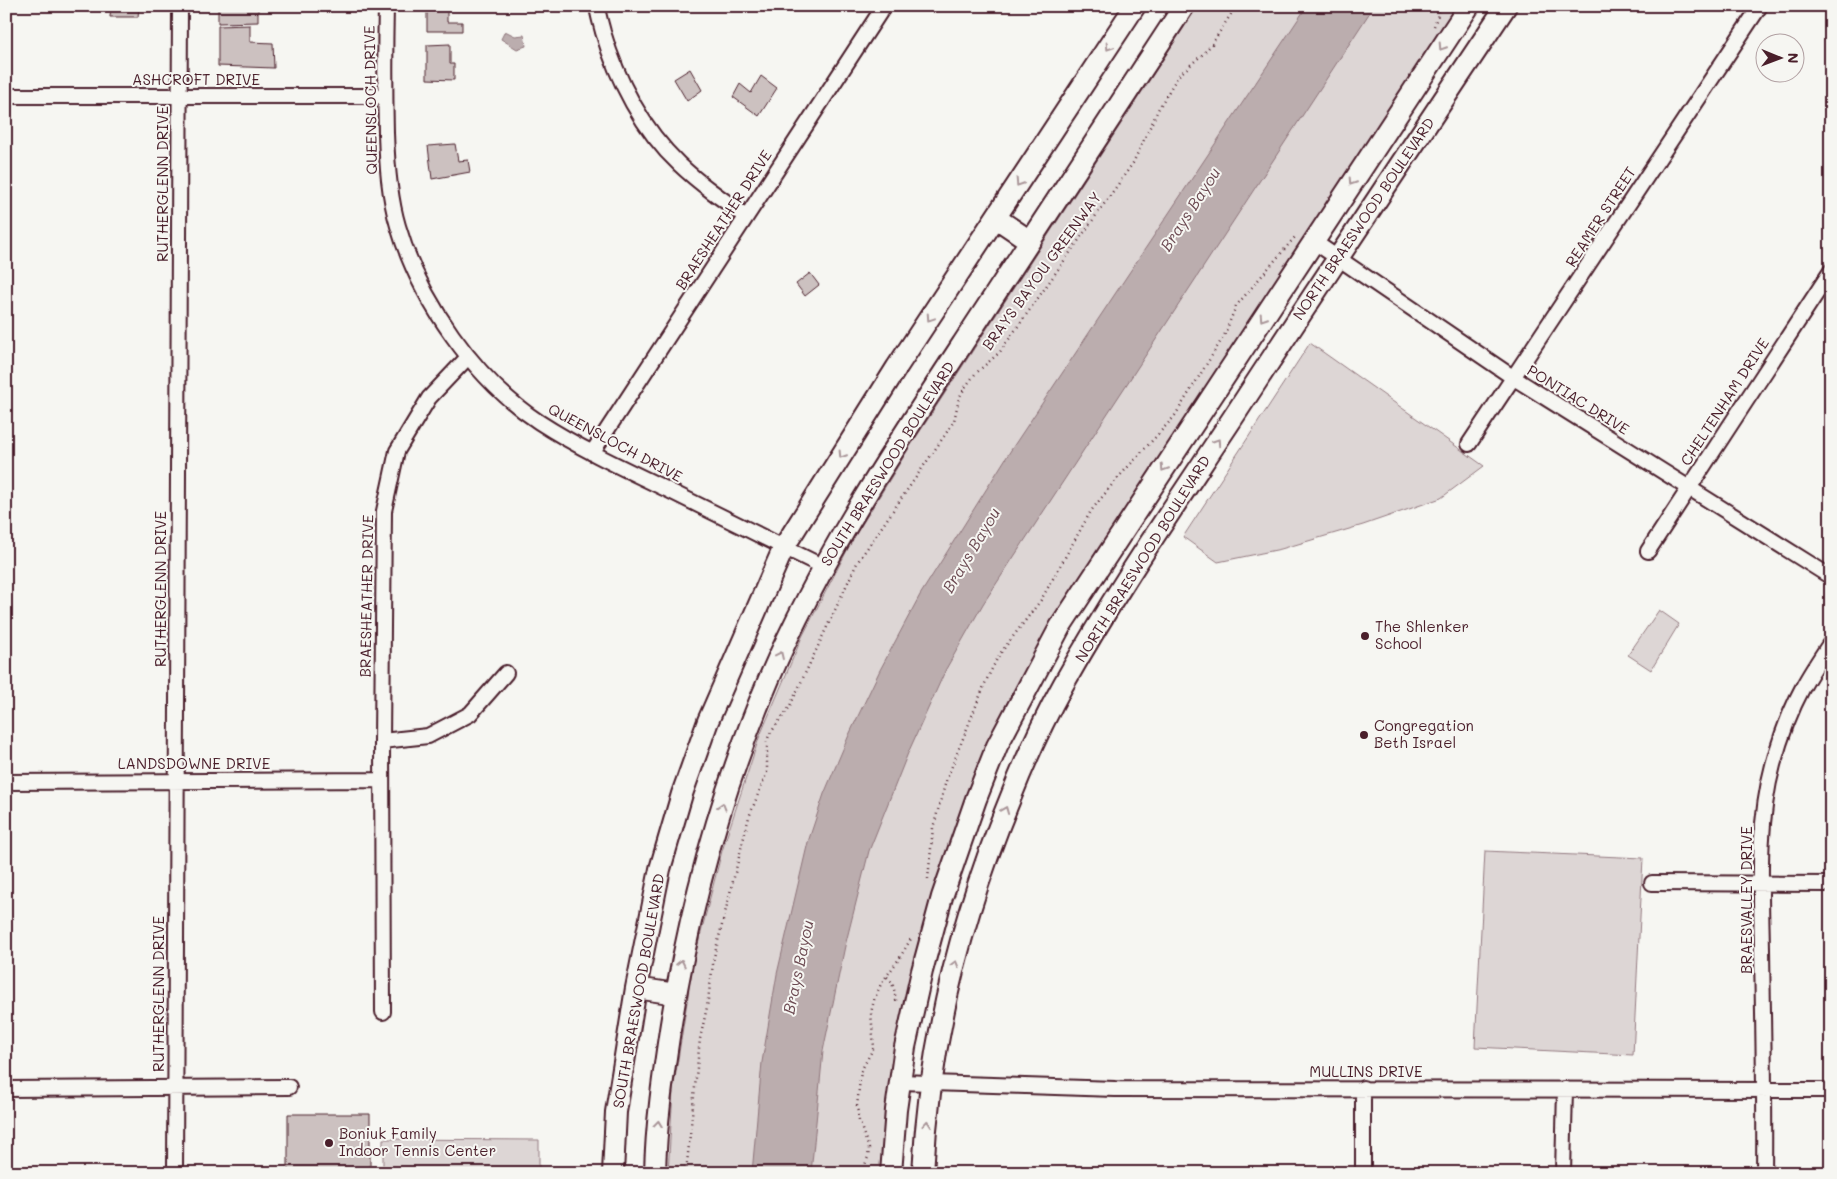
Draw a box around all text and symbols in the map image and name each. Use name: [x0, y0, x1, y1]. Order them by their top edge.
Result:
street label: QUEENSLOCH DRIVE: [359, 25, 381, 175]
north arrow: [1754, 32, 1804, 82]
one-way arrow: [1106, 41, 1115, 51]
one-way arrow: [1439, 41, 1448, 51]
text: N: [1784, 53, 1803, 64]
street label: ASHCROFT DRIVE: [132, 69, 260, 89]
street label: RUTHERGLENN DRIVE: [152, 106, 172, 262]
street label: NORTH BRAESWOOD BOULEVARD: [1288, 113, 1439, 324]
street label: BRAESHEATHER DRIVE: [670, 145, 776, 293]
water label: Brays Bayou: [1155, 163, 1224, 255]
street label: REAMER STREET: [1560, 163, 1640, 270]
one-way arrow: [1016, 177, 1026, 186]
one-way arrow: [1349, 177, 1358, 186]
street label: BRAYS BAYOU GREENWAY: [977, 187, 1105, 354]
one-way arrow: [927, 313, 936, 322]
one-way arrow: [1259, 313, 1269, 322]
street label: CHELTENHAM DRIVE: [1675, 333, 1773, 469]
street label: SOUTH BRAESWOOD BOULEVARD: [816, 357, 959, 570]
street label: PONTIAC DRIVE: [1524, 360, 1634, 439]
street label: QUEENSLOCH DRIVE: [545, 398, 686, 486]
one-way arrow: [1210, 439, 1220, 448]
one-way arrow: [839, 450, 848, 459]
street label: NORTH BRAESWOOD BOULEVARD: [1070, 451, 1214, 666]
one-way arrow: [1160, 463, 1170, 472]
water label: Brays Bayou: [937, 503, 1004, 596]
street label: RUTHERGLENN DRIVE: [150, 511, 170, 667]
street label: BRAESHEATHER DRIVE: [355, 514, 377, 678]
place label: The Shlenker School: [1375, 616, 1469, 653]
marker: The Shlenker School: [1359, 630, 1371, 642]
one-way arrow: [774, 651, 784, 660]
place label: Congregation Beth Israel: [1374, 715, 1474, 752]
marker: Congregation Beth Israel: [1358, 729, 1370, 741]
street label: LANDSDOWNE DRIVE: [118, 753, 271, 773]
one-way arrow: [717, 803, 727, 811]
one-way arrow: [999, 806, 1009, 815]
street label: BRAESVALLEY DRIVE: [1736, 826, 1756, 974]
street label: SOUTH BRAESWOOD BOULEVARD: [608, 872, 669, 1110]
street label: RUTHERGLENN DRIVE: [148, 916, 168, 1072]
water label: Brays Bayou: [777, 918, 818, 1016]
one-way arrow: [676, 959, 686, 968]
one-way arrow: [949, 961, 959, 969]
street label: MULLINS DRIVE: [1309, 1061, 1423, 1081]
one-way arrow: [652, 1120, 663, 1128]
one-way arrow: [921, 1120, 932, 1128]
place label: Boniuk Family Indoor Tennis Center: [339, 1123, 496, 1160]
marker: Boniuk Family Indoor Tennis Center: [323, 1137, 335, 1149]

